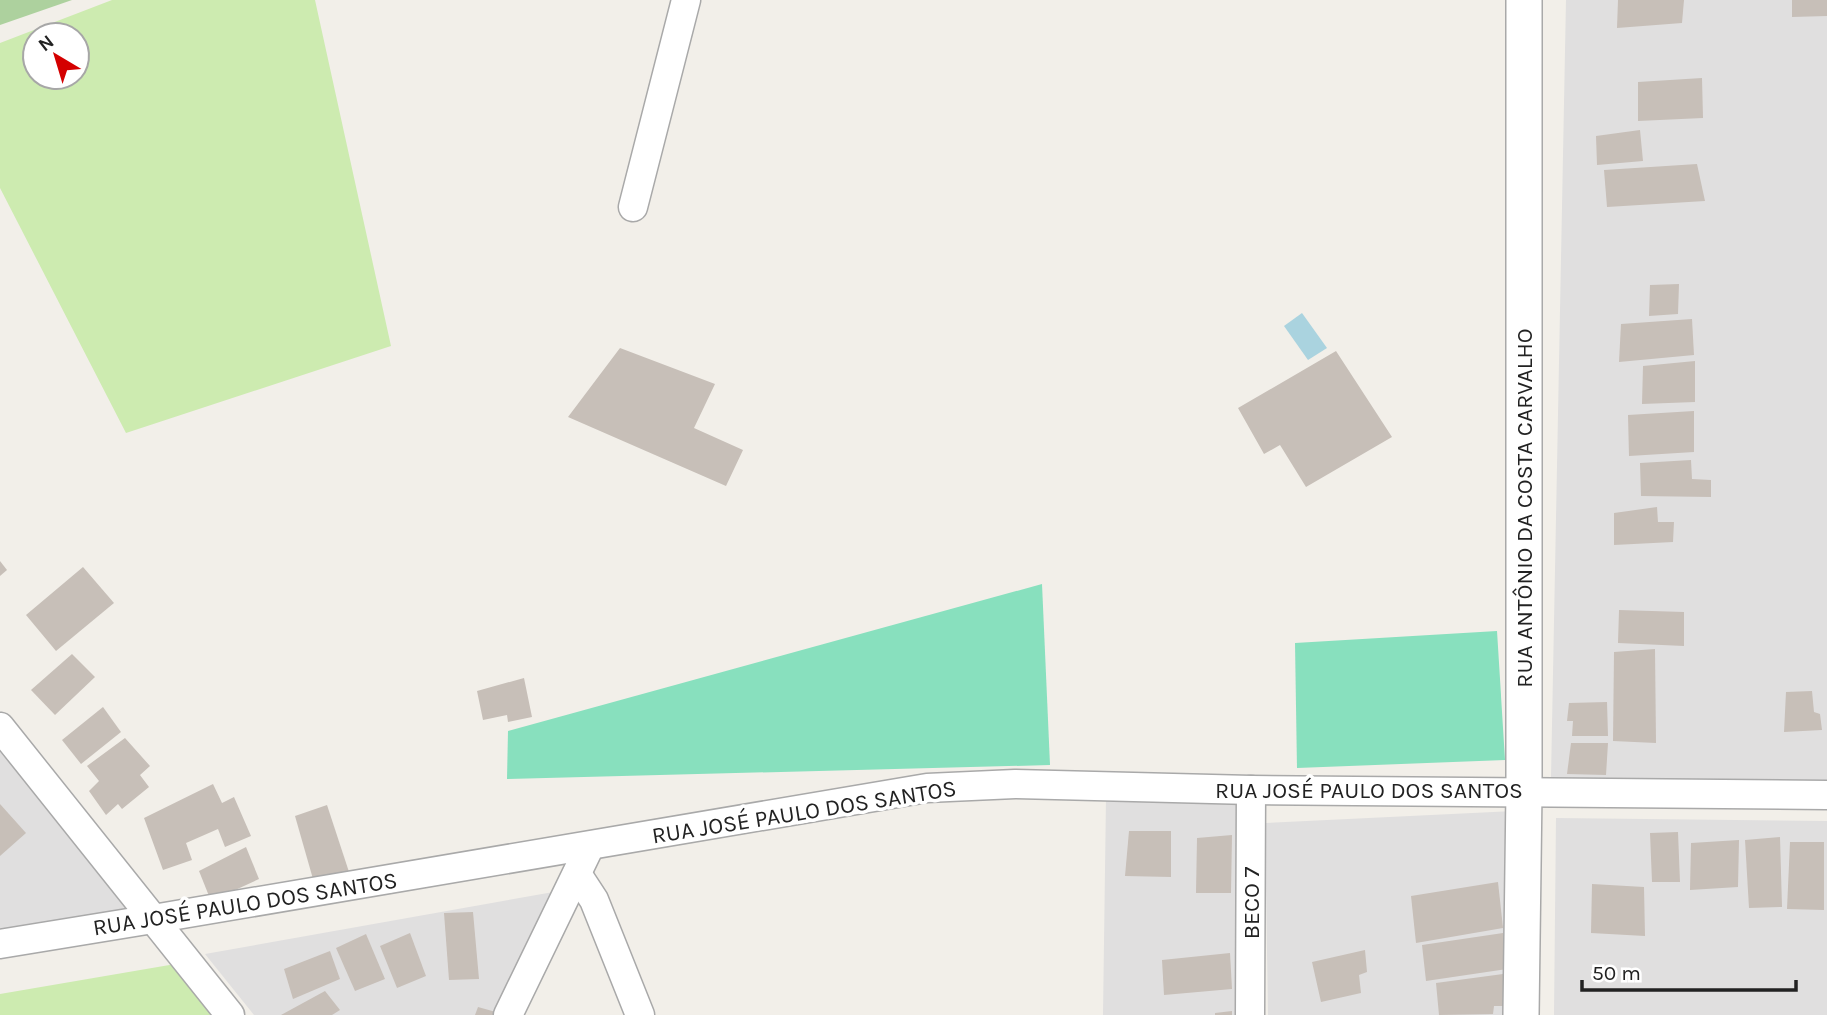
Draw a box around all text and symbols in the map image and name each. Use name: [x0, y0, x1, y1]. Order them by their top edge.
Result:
north arrow: [21, 21, 91, 91]
text: N: [34, 31, 58, 56]
street label: RUA ANTÔNIO DA COSTA CARVALHO: [1511, 328, 1538, 688]
street label: RUA JOSÉ PAULO DOS SANTOS: [650, 775, 958, 849]
street label: RUA JOSÉ PAULO DOS SANTOS: [1215, 777, 1523, 804]
street label: RUA JOSÉ PAULO DOS SANTOS: [91, 867, 399, 941]
street label: BECO 7: [1238, 867, 1265, 939]
scale bar: [1582, 948, 1796, 992]
text: 50 m: [1592, 961, 1641, 985]

